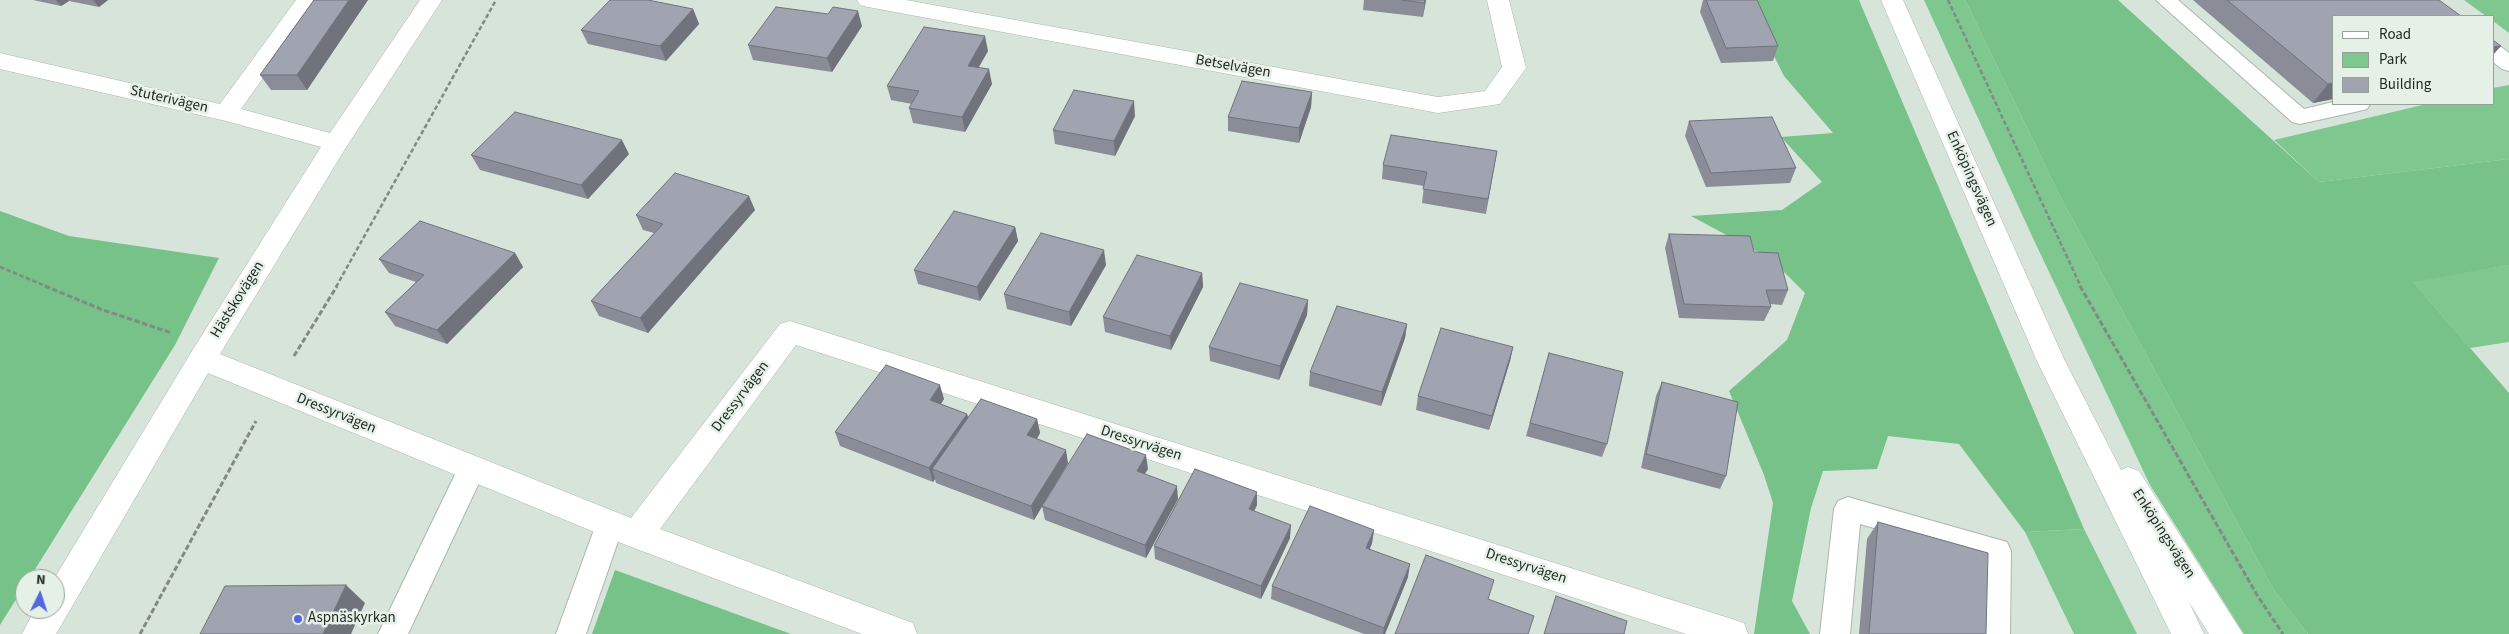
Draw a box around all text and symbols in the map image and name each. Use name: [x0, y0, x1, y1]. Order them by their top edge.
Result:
legend: [2332, 15, 2494, 105]
text: Road: [2379, 24, 2411, 45]
text: Park: [2379, 49, 2407, 70]
street label: Betselvägen: [1194, 52, 1272, 82]
text: Building: [2379, 74, 2431, 95]
street label: Stuterivägen: [128, 82, 210, 118]
street label: Enköpingsvägen: [1942, 128, 2000, 230]
street label: Hästskovägen: [207, 258, 269, 342]
street label: Dressyrvägen: [708, 358, 774, 436]
street label: Dressyrvägen: [294, 390, 378, 438]
street label: Dressyrvägen: [1098, 422, 1184, 466]
street label: Enköpingsvägen: [2127, 486, 2199, 582]
street label: Dressyrvägen: [1483, 545, 1569, 589]
north arrow: [15, 569, 65, 619]
text: N: [36, 570, 46, 590]
place label: Aspnäskyrkan: [308, 610, 396, 628]
marker: Aspnäskyrkan: [292, 613, 304, 625]

